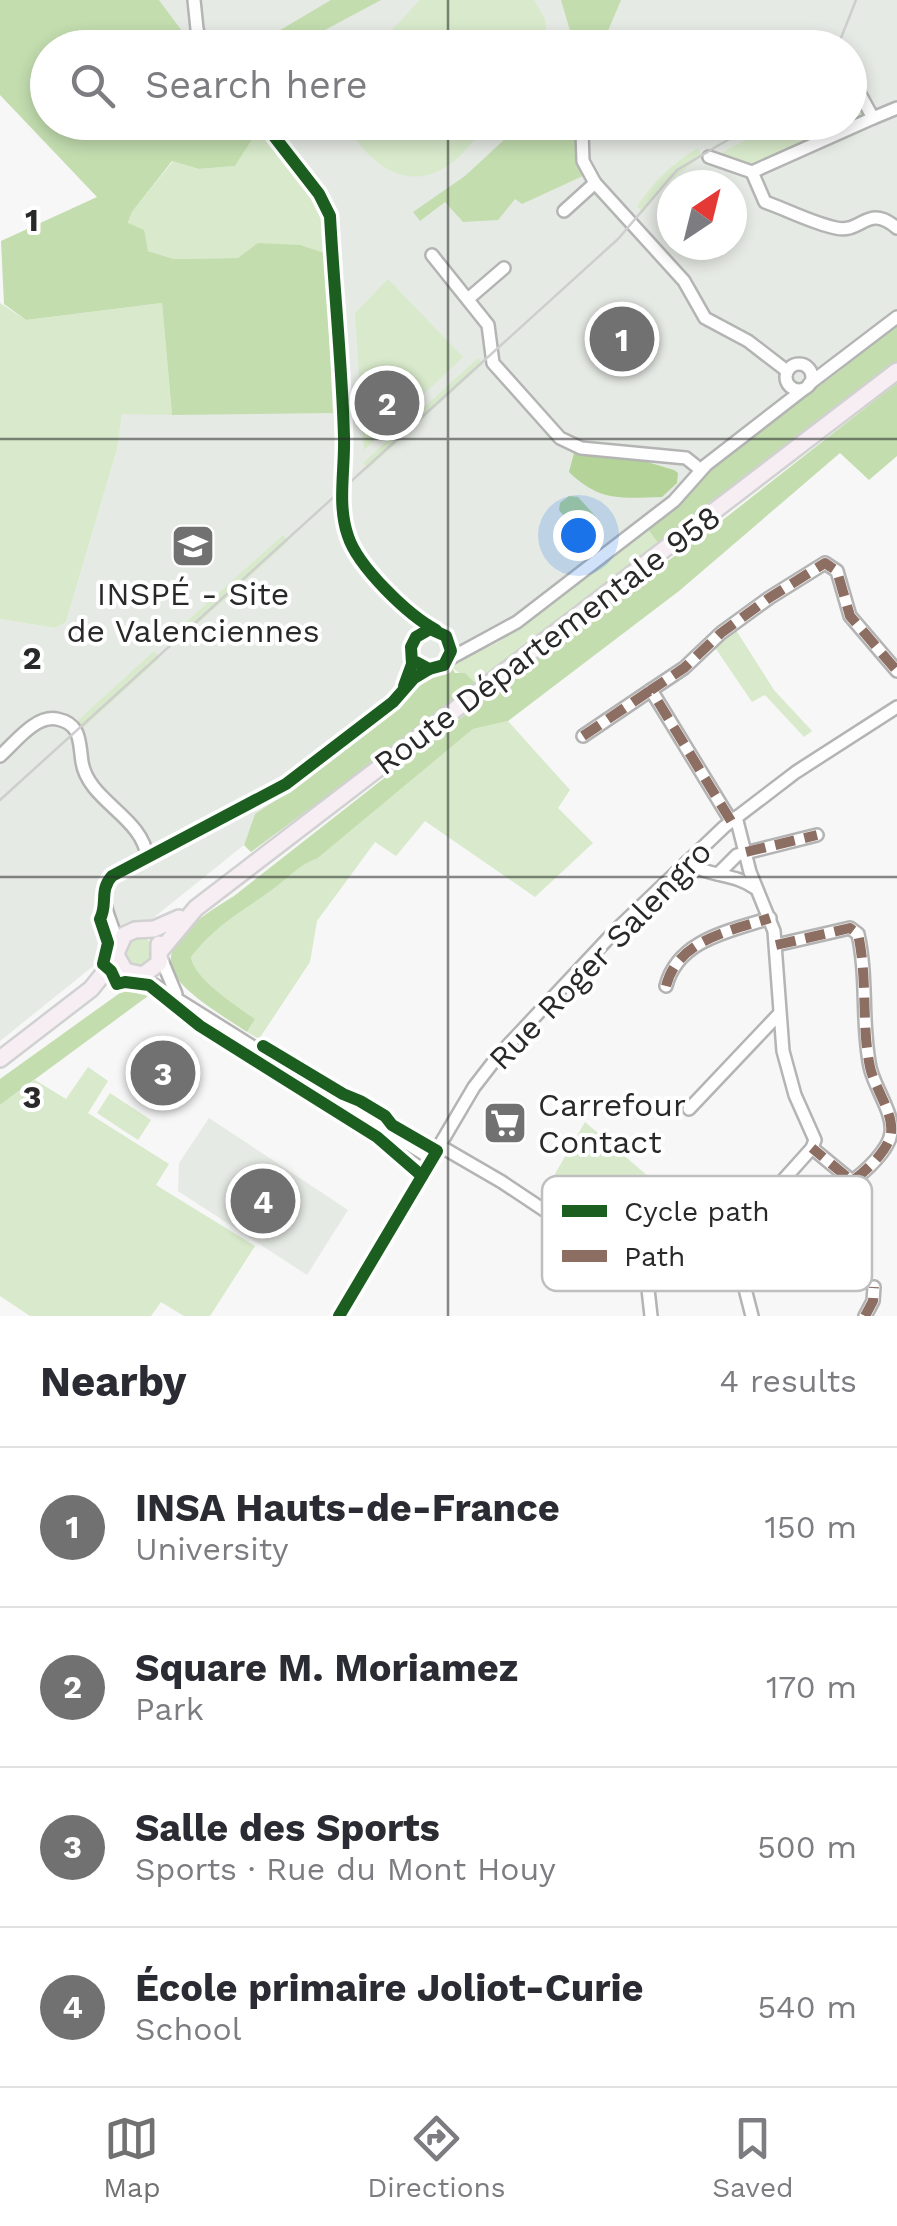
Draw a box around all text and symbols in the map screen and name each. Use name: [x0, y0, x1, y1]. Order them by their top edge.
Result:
search box: [30, 30, 867, 140]
icon: search: [65, 58, 120, 113]
text: Search here: [145, 63, 368, 107]
north arrow: [657, 170, 747, 260]
text: 1: [25, 201, 39, 239]
pin: 1: [590, 302, 654, 376]
pin: 2: [354, 366, 420, 440]
street label: Route Départementale 958: [366, 497, 728, 783]
your location: [553, 510, 604, 561]
school or university icon: INSPÉ - Site de Valenciennes: [170, 523, 216, 569]
place label: INSPÉ - Site de Valenciennes: [66, 575, 320, 650]
text: 2: [22, 639, 42, 677]
street label: Rue Roger Salengro: [481, 833, 719, 1077]
pin: 3: [130, 1036, 196, 1110]
text: 3: [23, 1078, 41, 1116]
place label: Carrefour Contact: [538, 1086, 686, 1161]
supermarket icon: Carrefour Contact: [482, 1100, 528, 1146]
pin: 4: [230, 1164, 296, 1238]
legend: [542, 1176, 872, 1291]
text: Cycle path: [624, 1195, 770, 1228]
text: Path: [624, 1240, 685, 1273]
text: Nearby: [40, 1357, 187, 1406]
text: 4 results: [719, 1362, 857, 1400]
text: INSA Hauts-de-France: [135, 1486, 560, 1530]
text: 1: [66, 1508, 79, 1546]
text: 150 m: [765, 1508, 857, 1546]
text: University: [135, 1530, 289, 1568]
text: Square M. Moriamez: [135, 1646, 518, 1690]
text: 2: [63, 1668, 82, 1706]
text: 170 m: [766, 1668, 857, 1706]
text: Park: [135, 1690, 204, 1728]
text: Salle des Sports: [135, 1806, 440, 1850]
text: 3: [63, 1828, 82, 1866]
text: 500 m: [757, 1828, 857, 1866]
text: Sports · Rue du Mont Houy: [135, 1850, 556, 1888]
text: École primaire Joliot-Curie: [135, 1966, 644, 2010]
text: 4: [62, 1988, 83, 2026]
text: 540 m: [758, 1988, 857, 2026]
text: School: [135, 2010, 241, 2048]
tab: Map: [103, 2111, 161, 2204]
tab: Directions: [367, 2111, 506, 2204]
tab: Saved: [712, 2111, 794, 2204]

